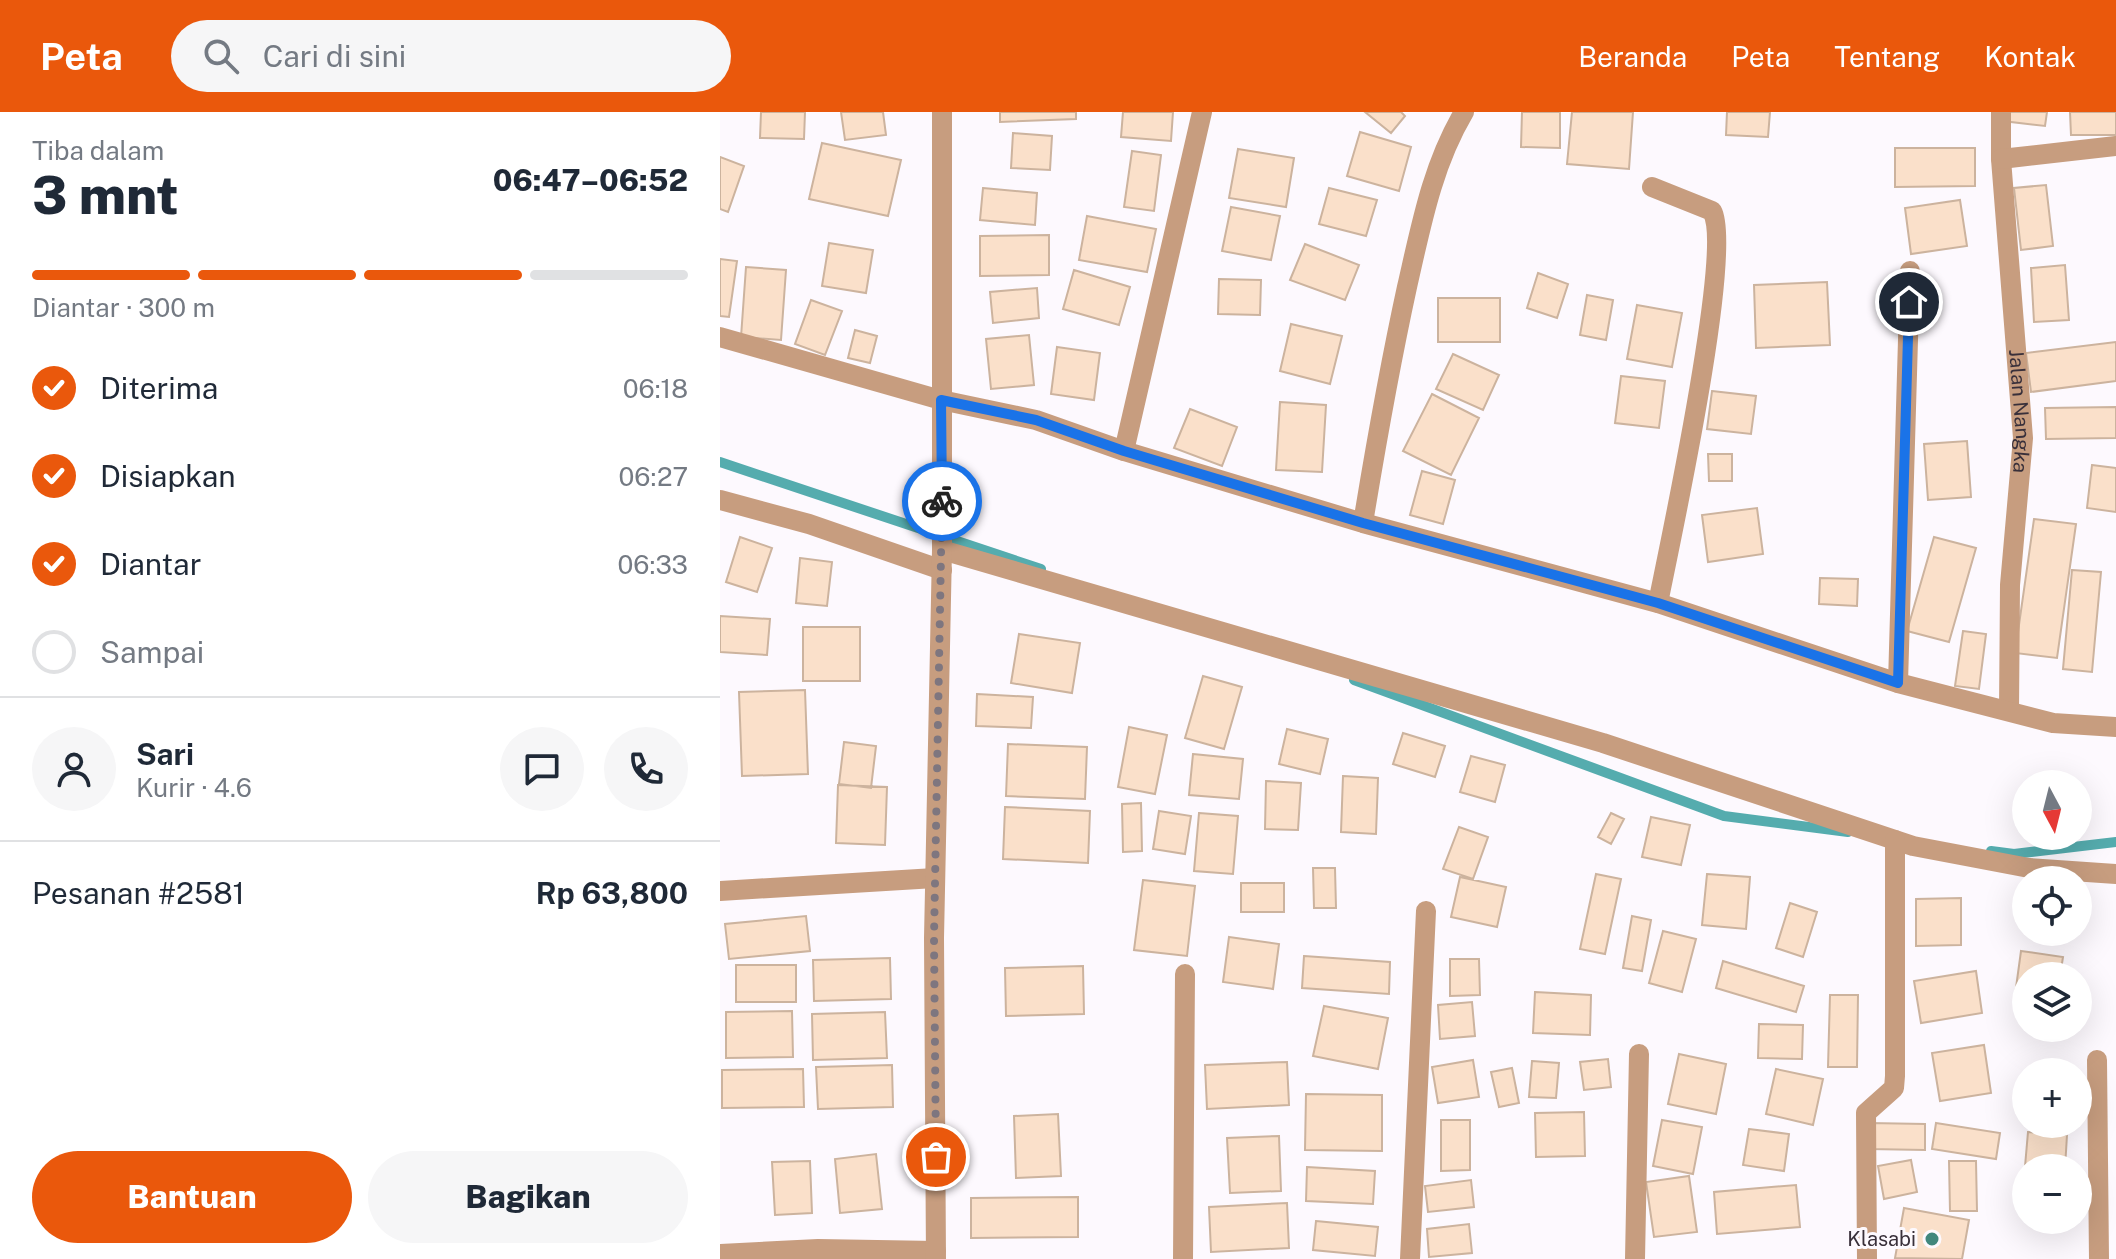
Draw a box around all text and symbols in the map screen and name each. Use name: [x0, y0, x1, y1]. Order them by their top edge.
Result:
search box: [171, 20, 731, 92]
text: Peta: [40, 34, 123, 79]
icon: search: [199, 34, 243, 78]
text: Cari di sini: [263, 38, 406, 74]
text: Beranda: [1578, 40, 1687, 73]
text: Peta: [1731, 40, 1790, 73]
text: Tentang: [1834, 40, 1940, 73]
text: Kontak: [1984, 40, 2076, 73]
text: Tiba dalam: [32, 135, 164, 166]
text: 06:47–06:52: [493, 162, 688, 198]
text: 3 mnt: [32, 165, 179, 226]
pin: [1875, 268, 1943, 336]
icon: home: [1887, 280, 1931, 324]
text: Diantar · 300 m: [32, 292, 215, 323]
street label: Jalan Nangka: [2004, 348, 2035, 474]
icon: check: [32, 366, 76, 410]
text: Diterima: [100, 370, 218, 406]
text: 06:18: [623, 373, 688, 404]
icon: check: [32, 454, 76, 498]
text: Disiapkan: [100, 458, 236, 494]
text: 06:27: [619, 461, 688, 492]
courier: [902, 461, 982, 541]
icon: bike: [920, 479, 964, 523]
icon: check: [32, 542, 76, 586]
text: Diantar: [100, 546, 201, 582]
text: 06:33: [618, 549, 688, 580]
text: Sampai: [100, 634, 204, 670]
button: person: [32, 727, 116, 811]
button: chat: [500, 727, 584, 811]
button: phone: [604, 727, 688, 811]
text: Sari: [136, 736, 194, 772]
north arrow: [2012, 770, 2092, 850]
map controls: [2012, 770, 2092, 1234]
text: Kurir · 4.6: [136, 772, 252, 803]
button: locate: [2012, 866, 2092, 946]
text: Pesanan #2581: [32, 875, 245, 911]
text: Rp 63,800: [536, 875, 688, 911]
button: layers: [2012, 962, 2092, 1042]
button: +: [2012, 1058, 2092, 1138]
pin: [902, 1123, 970, 1191]
icon: bag: [914, 1135, 958, 1179]
button: Bantuan: [32, 1151, 352, 1243]
button: Bagikan: [368, 1151, 688, 1243]
button: −: [2012, 1154, 2092, 1234]
place label: Klasabi: [1847, 1227, 1916, 1251]
marker: Klasabi: [1923, 1230, 1941, 1248]

